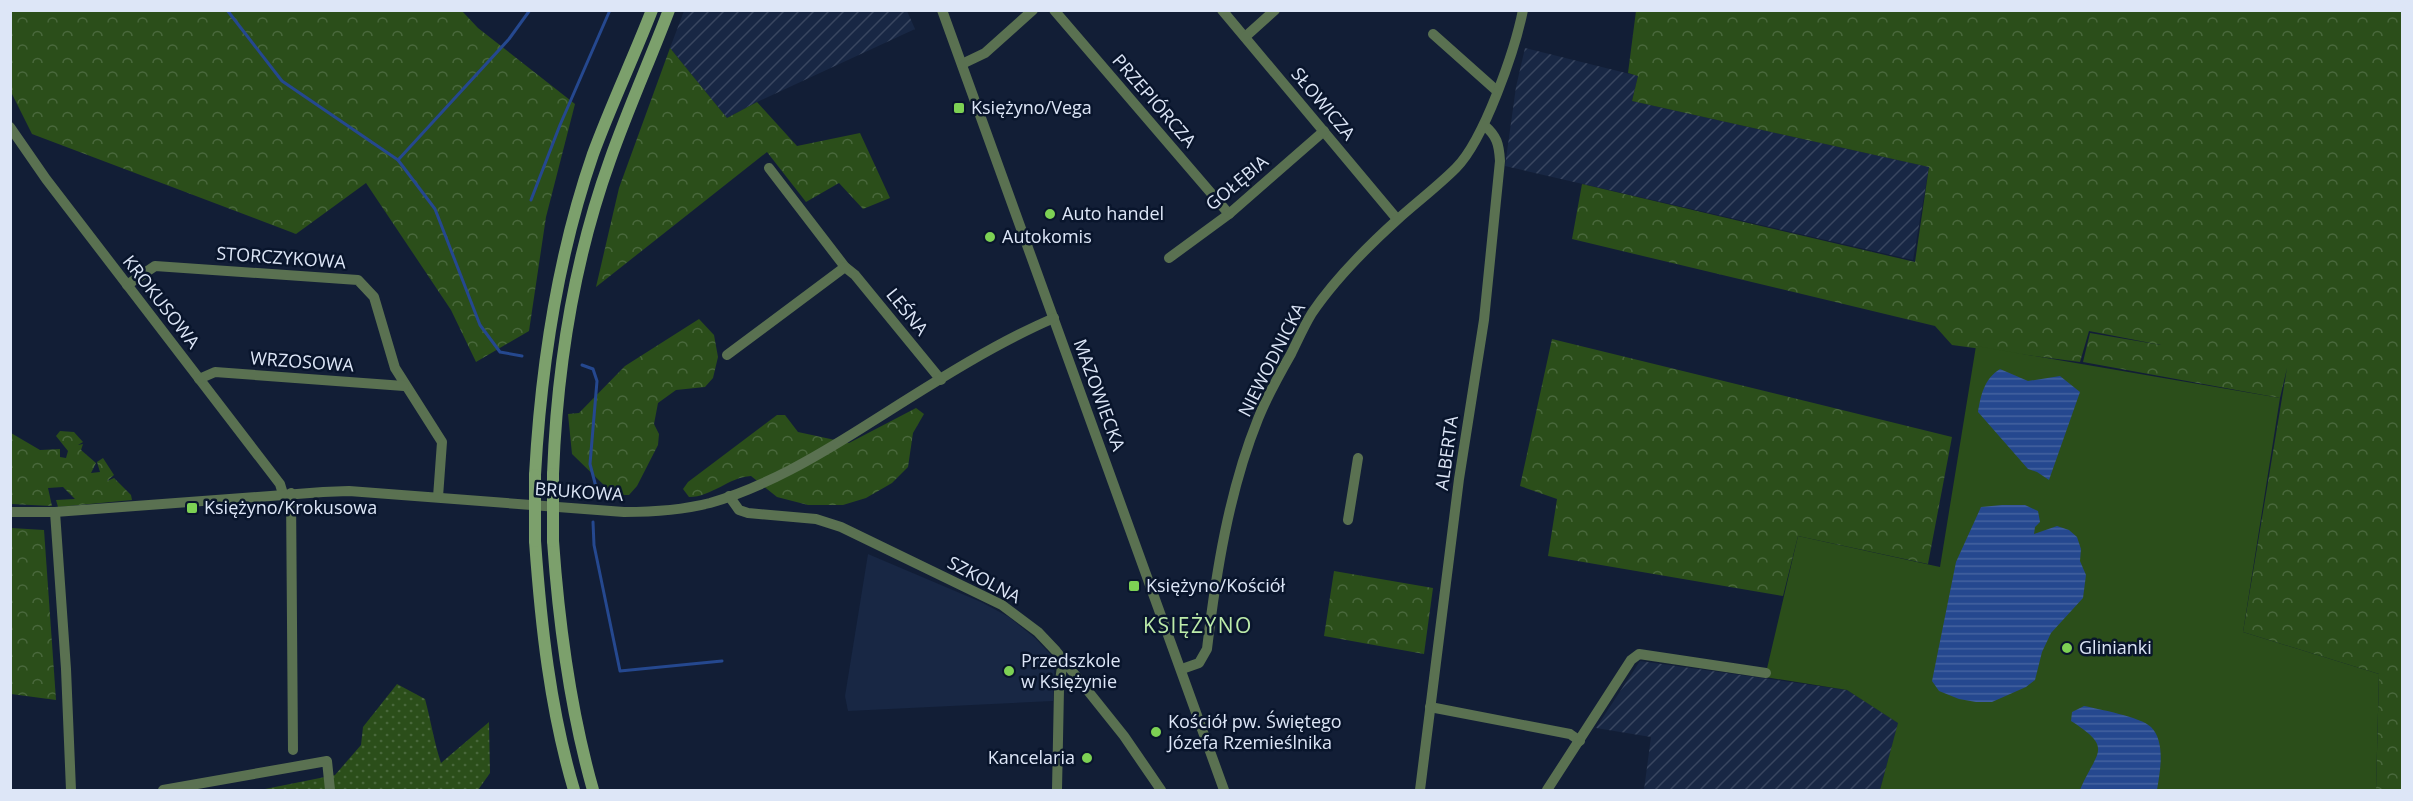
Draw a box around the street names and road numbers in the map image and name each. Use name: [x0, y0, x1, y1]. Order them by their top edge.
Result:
street label: PRZEPIÓRCZA: [1108, 49, 1202, 153]
street label: SŁOWICZA: [1286, 62, 1362, 145]
street label: GOŁĘBIA: [1200, 149, 1273, 215]
street label: STORCZYKOWA: [216, 241, 347, 274]
street label: KROKUSOWA: [118, 250, 206, 353]
street label: LEŚNA: [881, 283, 935, 340]
street label: NIEWODNICKA: [1232, 298, 1310, 421]
street label: MAZOWIECKA: [1069, 335, 1131, 454]
street label: WRZOSOWA: [249, 345, 355, 377]
street label: ALBERTA: [1429, 414, 1463, 492]
street label: BRUKOWA: [534, 476, 625, 506]
street label: SZKOLNA: [944, 550, 1026, 609]

